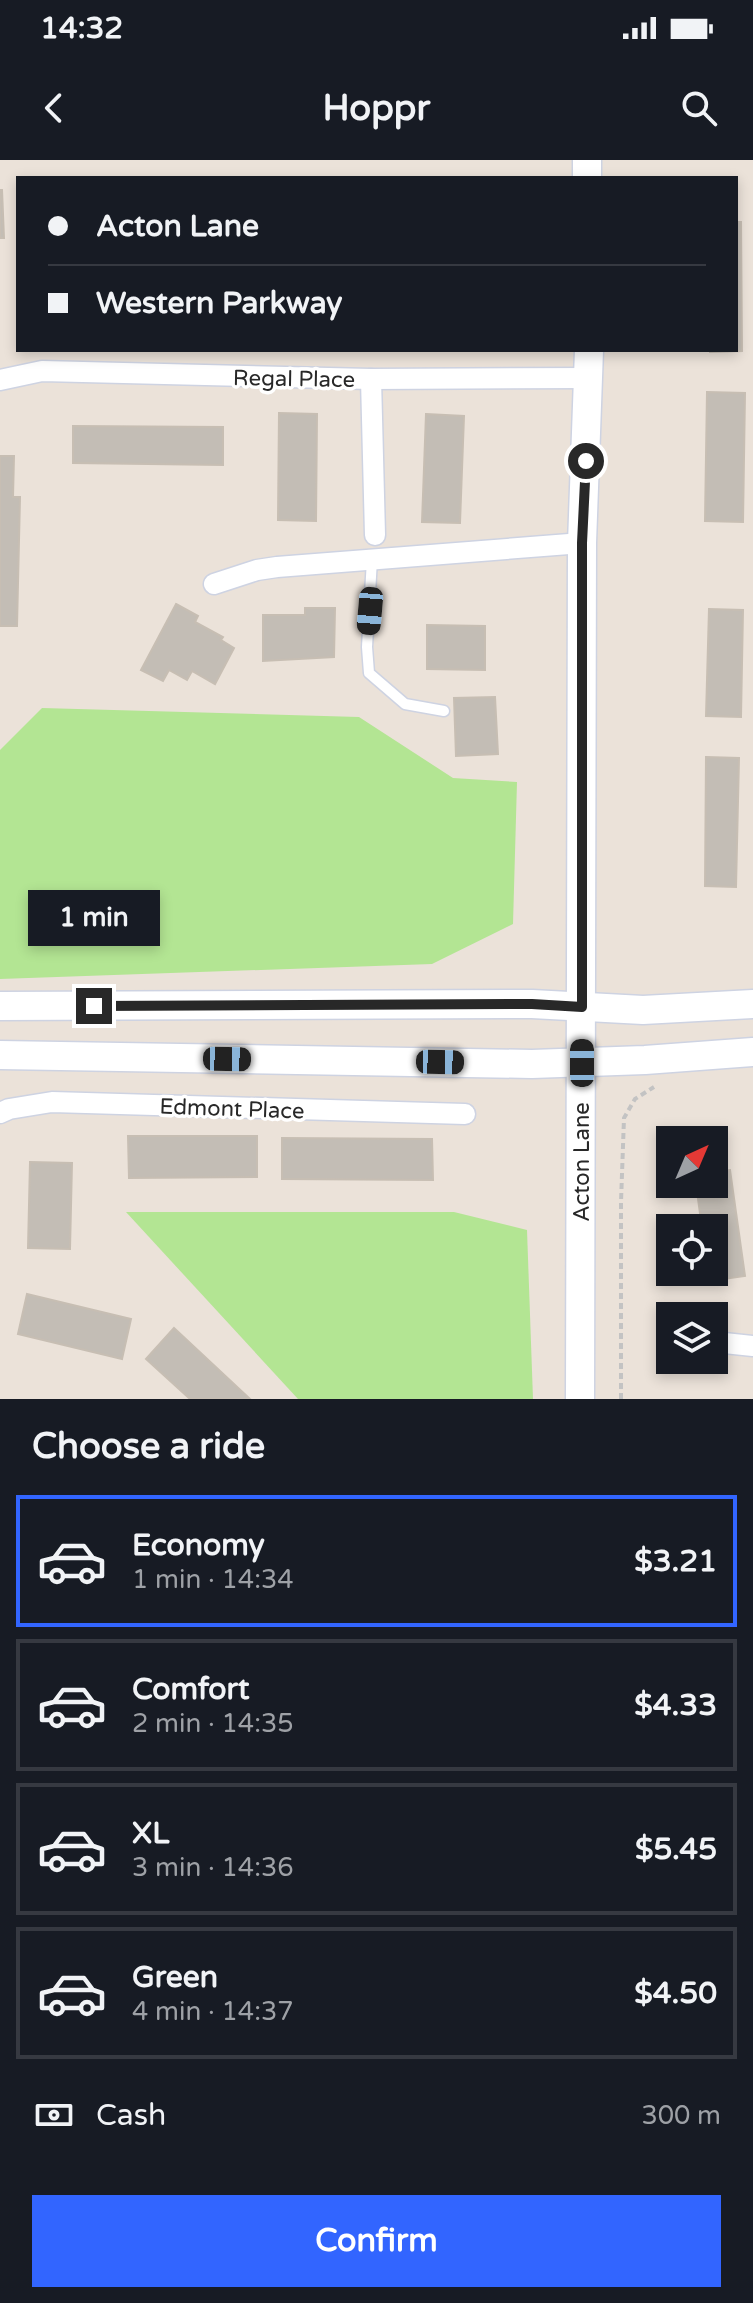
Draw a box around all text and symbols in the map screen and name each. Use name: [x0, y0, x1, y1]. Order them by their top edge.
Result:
text: 14:32: [40, 10, 123, 47]
icon: back: [32, 86, 76, 130]
icon: search: [677, 86, 721, 130]
text: Hoppr: [323, 87, 430, 130]
text: Acton Lane: [96, 208, 259, 245]
text: Western Parkway: [96, 285, 342, 322]
street label: Regal Place: [233, 365, 355, 393]
route start: [568, 443, 604, 479]
car: [356, 586, 384, 636]
callout: 1 min: [28, 890, 160, 946]
text: 1 min: [59, 902, 129, 933]
route end: [76, 988, 112, 1024]
car: [570, 1039, 594, 1087]
car: [203, 1047, 251, 1071]
car: [416, 1050, 464, 1074]
street label: Edmont Place: [159, 1093, 305, 1125]
street label: Acton Lane: [569, 1102, 595, 1222]
north arrow: [656, 1126, 728, 1198]
map controls: [656, 1126, 728, 1374]
button: locate: [656, 1214, 728, 1286]
button: layers: [656, 1302, 728, 1374]
text: Choose a ride: [32, 1425, 265, 1468]
icon: car: [36, 1525, 108, 1597]
text: Economy: [132, 1527, 265, 1564]
text: $3.21: [634, 1543, 717, 1580]
text: 1 min · 14:34: [132, 1564, 294, 1595]
icon: car: [36, 1669, 108, 1741]
text: Comfort: [132, 1671, 250, 1708]
text: $4.33: [634, 1687, 717, 1724]
text: 2 min · 14:35: [132, 1708, 294, 1739]
icon: car: [36, 1813, 108, 1885]
text: XL: [132, 1815, 169, 1852]
text: $5.45: [635, 1831, 717, 1868]
text: 3 min · 14:36: [132, 1852, 294, 1883]
icon: car: [36, 1957, 108, 2029]
text: Green: [132, 1959, 218, 1996]
text: $4.50: [634, 1975, 717, 2012]
text: 4 min · 14:37: [132, 1996, 294, 2027]
icon: cash: [32, 2093, 76, 2137]
text: Cash: [96, 2097, 166, 2134]
text: 300 m: [641, 2100, 721, 2131]
button: Confirm: [32, 2195, 721, 2287]

